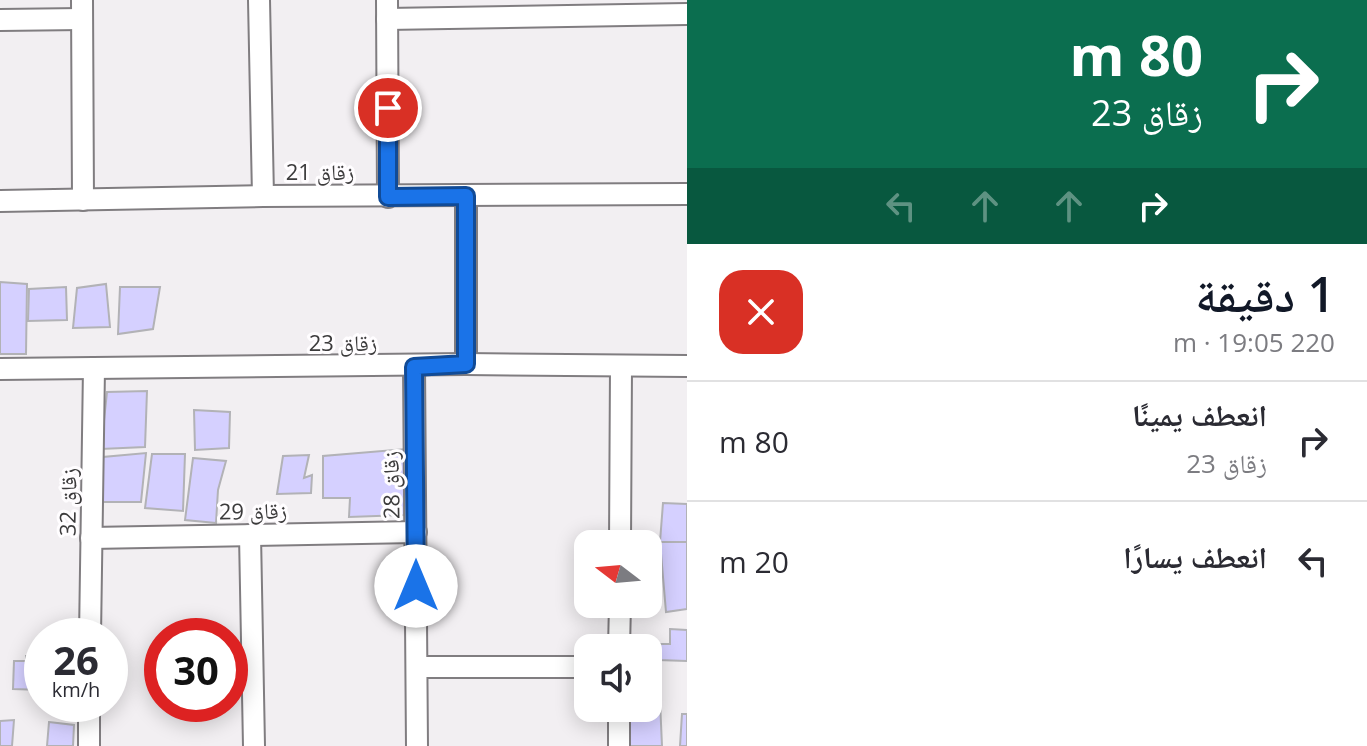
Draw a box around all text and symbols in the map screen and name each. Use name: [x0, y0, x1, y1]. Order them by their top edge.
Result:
text: 80 m: [1069, 16, 1203, 92]
icon: right: [1231, 32, 1335, 136]
pin: [354, 74, 422, 142]
icon: arrive: [366, 86, 410, 130]
text: زقاق 23: [1091, 88, 1203, 137]
street label: زقاق 21: [286, 156, 354, 186]
icon: left: [879, 184, 923, 228]
icon: ahead: [963, 184, 1007, 228]
icon: ahead: [1047, 184, 1091, 228]
icon: right: [1131, 184, 1175, 228]
text: 1 دقيقة: [1195, 261, 1335, 326]
button: close: [719, 270, 803, 354]
text: 220 m · 19:05: [1173, 324, 1335, 360]
street label: زقاق 23: [309, 327, 377, 357]
text: انعطف يمينًا: [1132, 394, 1267, 435]
icon: right: [1291, 419, 1335, 463]
text: 80 m: [719, 421, 789, 462]
text: زقاق 23: [1186, 445, 1267, 481]
street label: زقاق 28: [374, 451, 406, 519]
street label: زقاق 32: [51, 468, 83, 536]
street label: زقاق 29: [219, 494, 287, 526]
north arrow: [574, 530, 662, 618]
map controls: [574, 530, 662, 722]
text: انعطف يسارًا: [1123, 536, 1267, 577]
icon: left: [1291, 539, 1335, 583]
text: 20 m: [719, 541, 789, 582]
position arrow: [374, 544, 458, 628]
speed limit sign: 30: [144, 618, 248, 722]
text: 26: [53, 632, 99, 687]
button: sound: [574, 634, 662, 722]
text: km/h: [52, 676, 100, 703]

